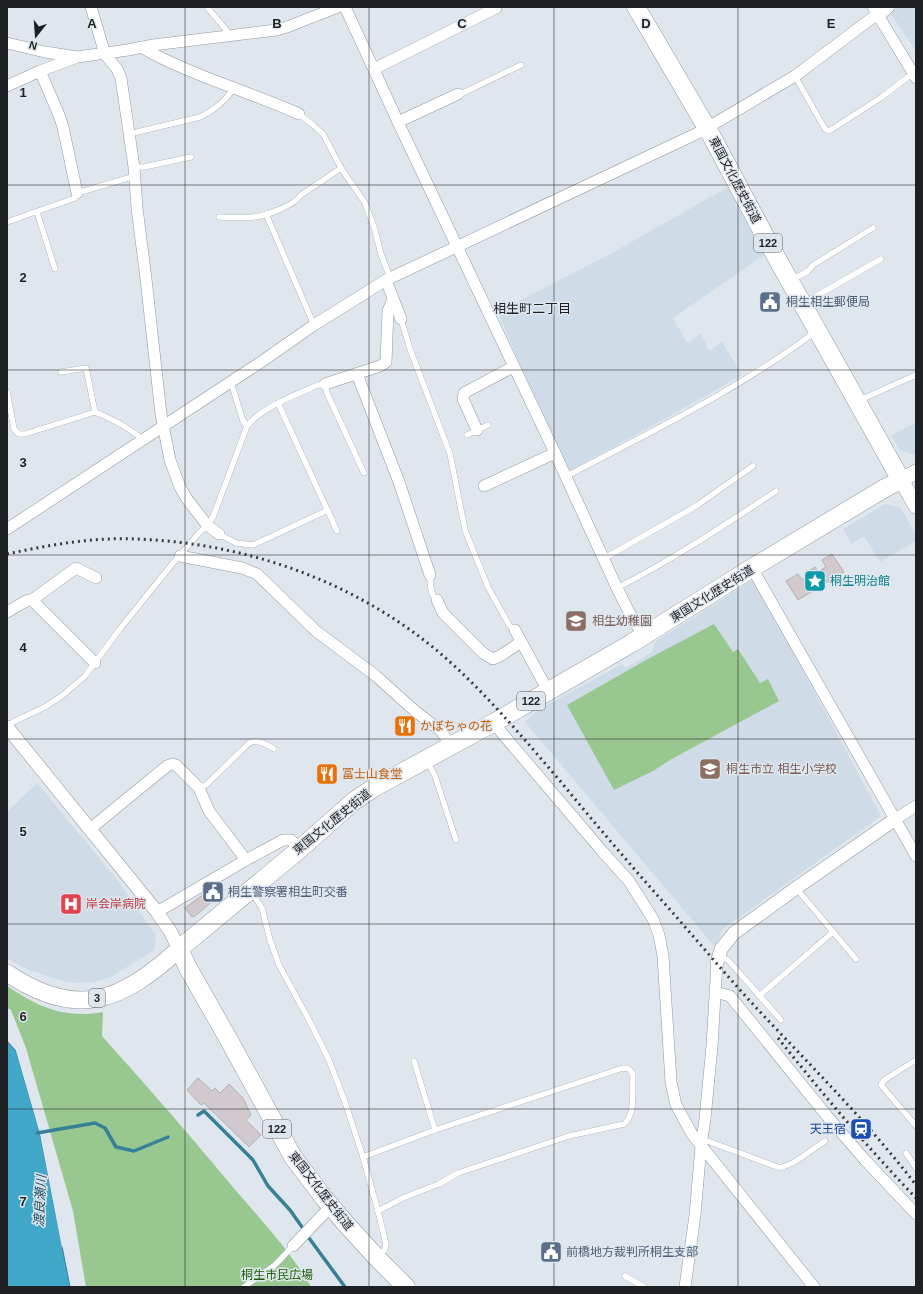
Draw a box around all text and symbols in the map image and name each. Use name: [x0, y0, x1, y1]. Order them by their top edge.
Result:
north arrow: [16, 16, 56, 56]
text: A: [87, 16, 97, 31]
text: B: [272, 16, 282, 31]
text: C: [457, 16, 467, 31]
text: D: [641, 16, 651, 31]
text: E: [827, 16, 836, 31]
text: N: [27, 39, 39, 52]
text: 1: [19, 85, 27, 100]
street label: 東国文化歴史街道: [706, 134, 764, 226]
road number: 122: [754, 234, 782, 252]
text: 2: [19, 270, 27, 285]
public building icon: 桐生相生郵便局: [757, 289, 783, 315]
place label: 桐生相生郵便局: [786, 295, 870, 309]
district label: 相生町二丁目: [493, 301, 571, 316]
text: 3: [19, 455, 27, 470]
street label: 東国文化歴史街道: [668, 563, 756, 625]
place icon: 桐生明治館: [802, 568, 828, 594]
place label: 桐生明治館: [830, 574, 890, 588]
school or university icon: 相生幼稚園: [563, 608, 589, 634]
place label: 相生幼稚園: [592, 614, 652, 628]
text: 4: [19, 640, 27, 655]
road number: 122: [517, 692, 545, 710]
restaurant icon: かぼちゃの花: [392, 713, 418, 739]
place label: かぼちゃの花: [420, 719, 492, 733]
school or university icon: 桐生市立 相生小学校: [697, 756, 723, 782]
restaurant icon: 冨士山食堂: [314, 761, 340, 787]
place label: 桐生市立 相生小学校: [726, 762, 837, 776]
place label: 冨士山食堂: [342, 767, 402, 781]
street label: 東国文化歴史街道: [290, 786, 374, 858]
text: 5: [19, 824, 27, 839]
public building icon: 桐生警察署相生町交番: [200, 879, 226, 905]
place label: 桐生警察署相生町交番: [228, 885, 348, 899]
hospital icon: 岸会岸病院: [58, 891, 84, 917]
place label: 岸会岸病院: [86, 897, 146, 911]
road number: 3: [89, 989, 105, 1007]
text: 6: [19, 1009, 27, 1024]
station icon: 天王宿: [848, 1116, 874, 1142]
road number: 122: [263, 1120, 291, 1138]
place label: 天王宿: [810, 1122, 846, 1136]
street label: 東国文化歴史街道: [286, 1149, 356, 1233]
water label: 渡良瀬川: [31, 1173, 49, 1227]
text: 7: [19, 1194, 27, 1209]
public building icon: 前橋地方裁判所桐生支部: [538, 1239, 564, 1265]
place label: 前橋地方裁判所桐生支部: [566, 1245, 698, 1259]
park label: 桐生市民広場: [241, 1268, 313, 1282]

